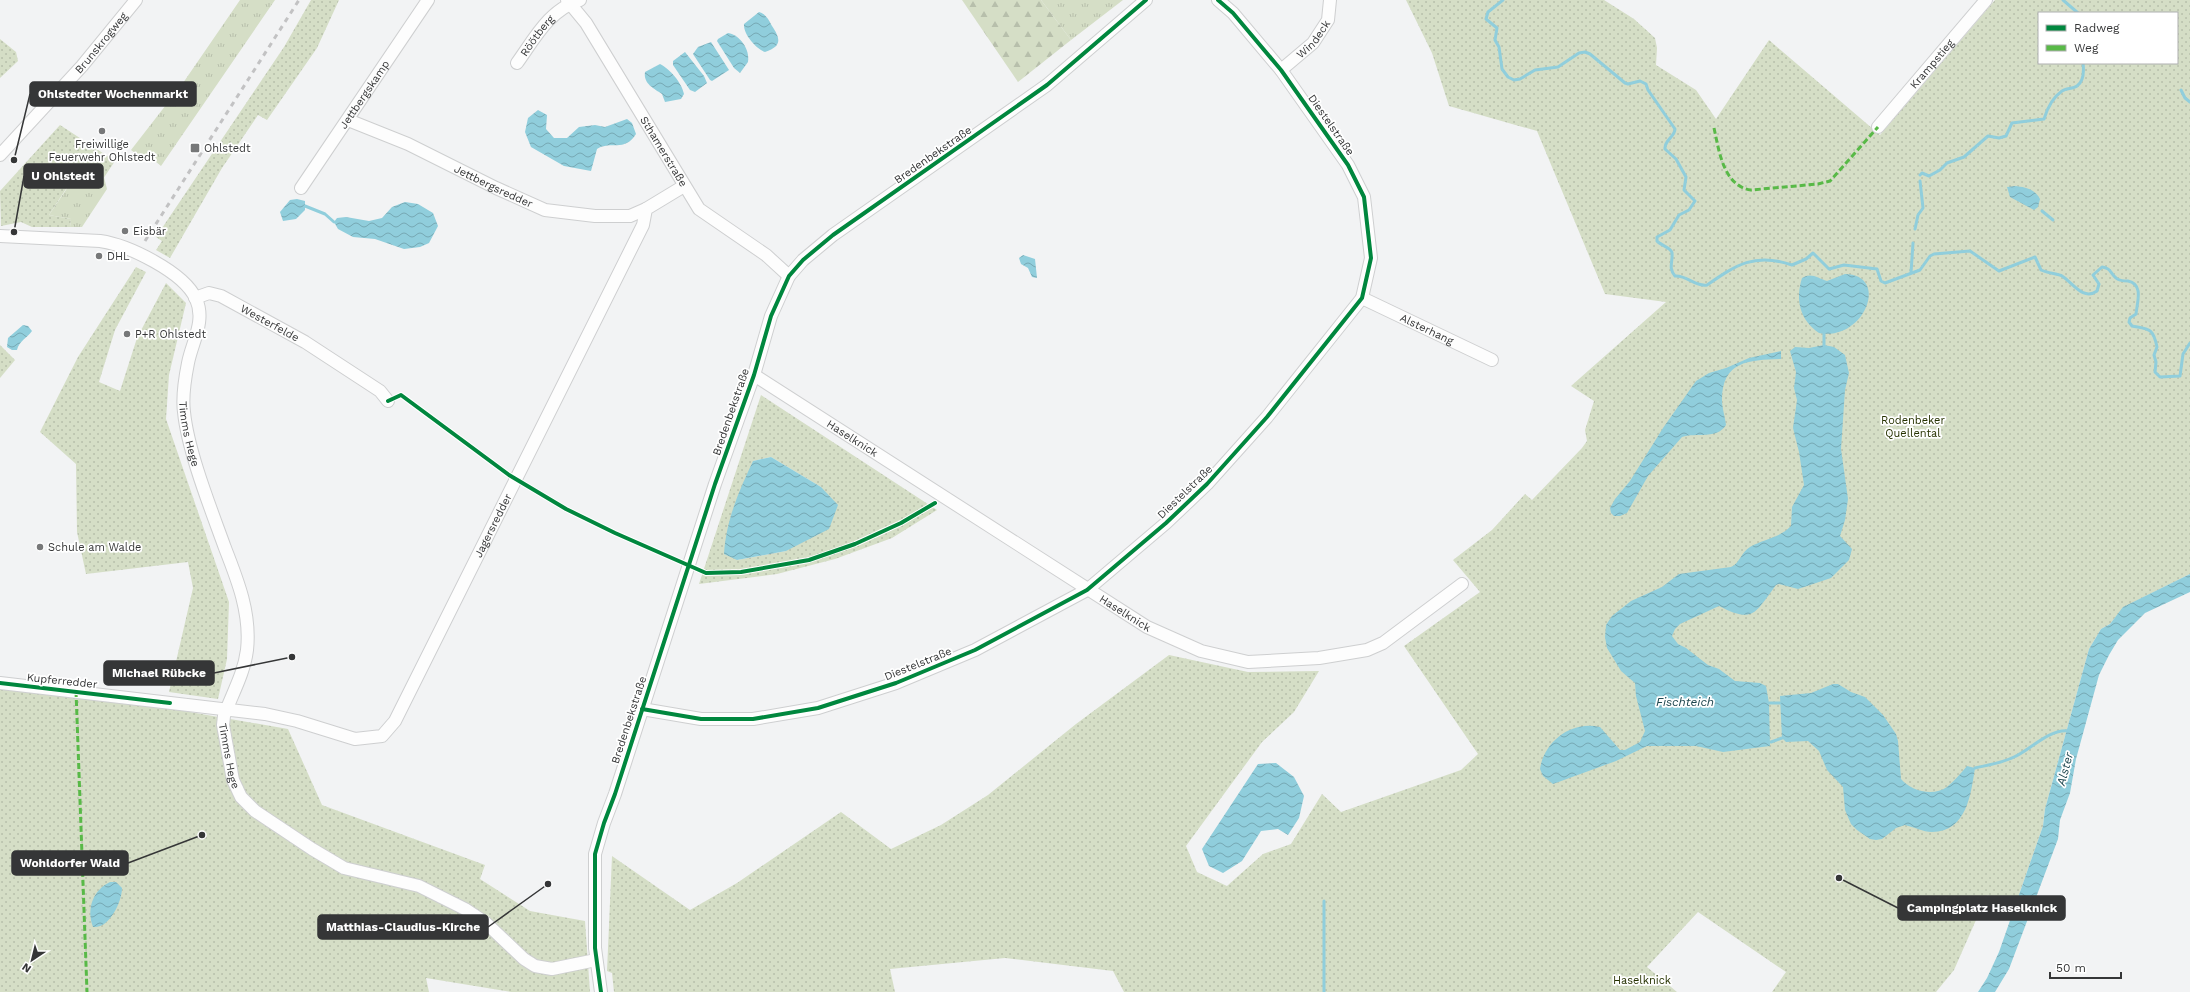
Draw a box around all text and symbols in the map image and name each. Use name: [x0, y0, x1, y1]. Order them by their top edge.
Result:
street label: Brunskrogweg: [72, 9, 130, 76]
street label: Röötberg: [517, 12, 557, 59]
legend: [2038, 12, 2178, 64]
street label: Windeck: [1294, 18, 1333, 61]
text: Radweg: [2074, 21, 2120, 35]
street label: Krampstieg: [1907, 36, 1956, 91]
text: Weg: [2074, 41, 2099, 55]
street label: Jettbergskamp: [337, 58, 392, 131]
callout: Ohlstedter Wochenmarkt: [30, 82, 196, 106]
text: Ohlstedter Wochenmarkt: [38, 87, 189, 101]
street label: Diestelstraße: [1305, 92, 1357, 158]
street label: Sthamerstraße: [638, 114, 690, 189]
street label: Bredenbekstraße: [892, 123, 974, 187]
marker: Freiwillige Feuerwehr Ohlstedt: [97, 126, 107, 136]
place label: Freiwillige Feuerwehr Ohlstedt: [49, 138, 156, 164]
marker: Ohlstedt: [189, 142, 201, 154]
place label: Ohlstedt: [204, 142, 251, 155]
street label: Jettbergsredder: [452, 162, 535, 210]
callout: U Ohlstedt: [24, 164, 103, 188]
text: U Ohlstedt: [31, 169, 95, 183]
place label: Eisbär: [133, 225, 167, 238]
marker: Eisbär: [120, 226, 130, 236]
place label: DHL: [107, 250, 130, 263]
marker: DHL: [94, 251, 104, 261]
street label: Westerfelde: [238, 301, 302, 344]
street label: Alsterhang: [1398, 311, 1456, 347]
place label: P+R Ohlstedt: [135, 328, 206, 341]
marker: P+R Ohlstedt: [122, 329, 132, 339]
street label: Bredenbekstraße: [710, 367, 752, 457]
street label: Timms Hege: [177, 401, 202, 468]
park label: Rodenbeker Quellental: [1881, 414, 1945, 440]
street label: Haselknick: [824, 417, 881, 459]
street label: Diestelstraße: [1155, 463, 1215, 521]
street label: Jagersredder: [471, 491, 514, 560]
place label: Schule am Walde: [48, 541, 141, 554]
marker: Schule am Walde: [35, 542, 45, 552]
street label: Haselknick: [1097, 592, 1153, 634]
street label: Diestelstraße: [882, 645, 954, 683]
callout: Michael Rübcke: [104, 661, 214, 685]
text: Michael Rübcke: [112, 666, 206, 680]
street label: Kupferredder: [26, 671, 98, 691]
street label: Bredenbekstraße: [609, 675, 649, 765]
water label: Fischteich: [1656, 695, 1714, 709]
street label: Timms Hege: [216, 722, 243, 791]
water label: Alster: [2054, 750, 2076, 788]
callout: Wohldorfer Wald: [12, 851, 128, 875]
text: Wohldorfer Wald: [20, 856, 120, 870]
callout: Campingplatz Haselknick: [1898, 896, 2065, 920]
text: Campingplatz Haselknick: [1907, 901, 2058, 915]
callout: Matthias-Claudius-Kirche: [318, 915, 488, 939]
text: Matthias-Claudius-Kirche: [326, 920, 480, 934]
north arrow: [12, 940, 52, 980]
scale bar: [2050, 954, 2121, 980]
text: N: [19, 960, 34, 975]
text: 50 m: [2056, 961, 2086, 975]
park label: Haselknick: [1613, 974, 1671, 987]

